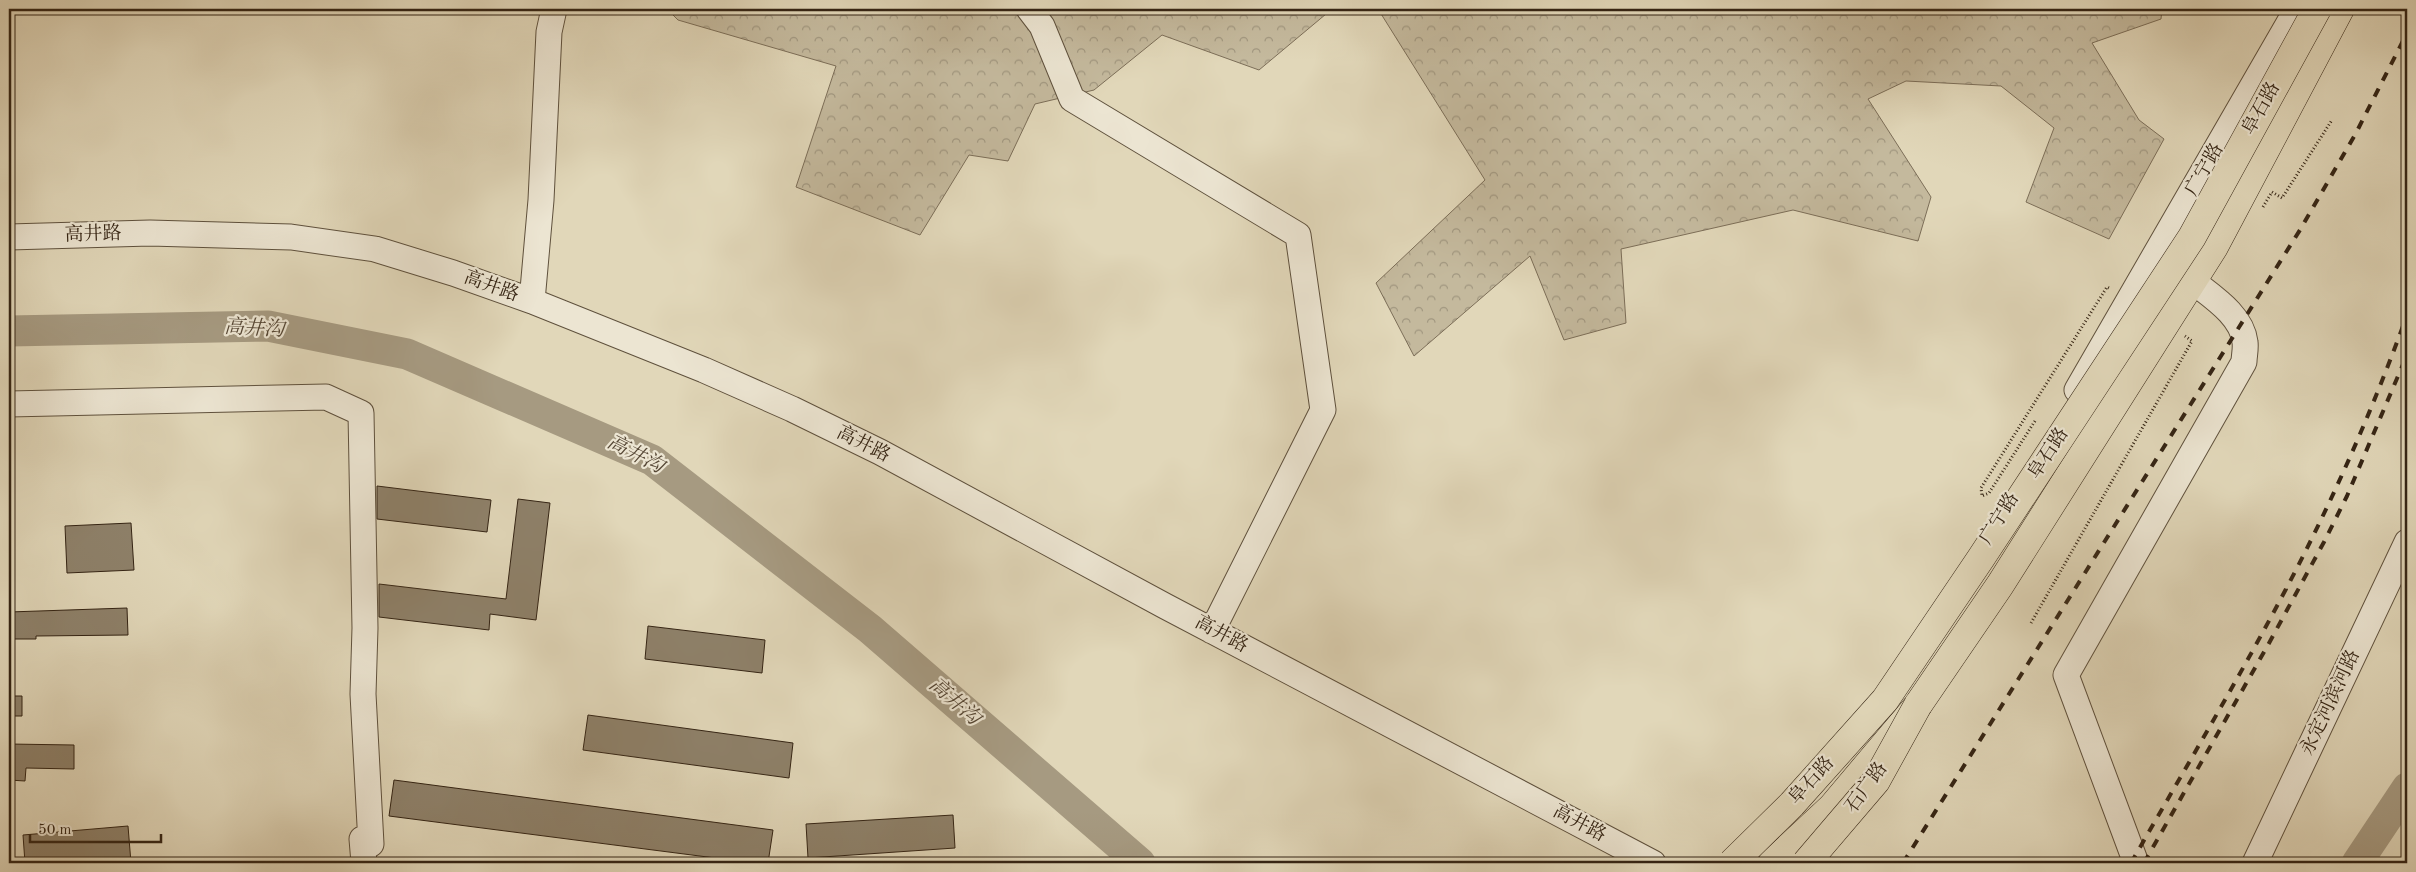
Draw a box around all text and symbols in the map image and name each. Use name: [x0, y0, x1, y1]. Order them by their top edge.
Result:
street label: 阜石路: [2238, 78, 2284, 139]
street label: 广宁路: [2181, 140, 2227, 199]
street label: 高井路: [64, 222, 122, 245]
street label: 高井路: [461, 266, 522, 306]
water label: 高井沟: [224, 315, 288, 341]
street label: 高井路: [833, 421, 894, 466]
street label: 阜石路: [2024, 424, 2072, 483]
water label: 高井沟: [604, 431, 670, 479]
street label: 广宁路: [1975, 489, 2023, 548]
street label: 高井路: [1191, 611, 1252, 657]
street label: 永定河滨河路: [2296, 646, 2364, 759]
water label: 高井沟: [925, 673, 987, 731]
street label: 阜石路: [1784, 752, 1838, 809]
street label: 石广路: [1841, 758, 1891, 817]
street label: 高井路: [1549, 800, 1610, 846]
scale bar: [30, 812, 161, 844]
text: 50 m: [38, 823, 72, 838]

